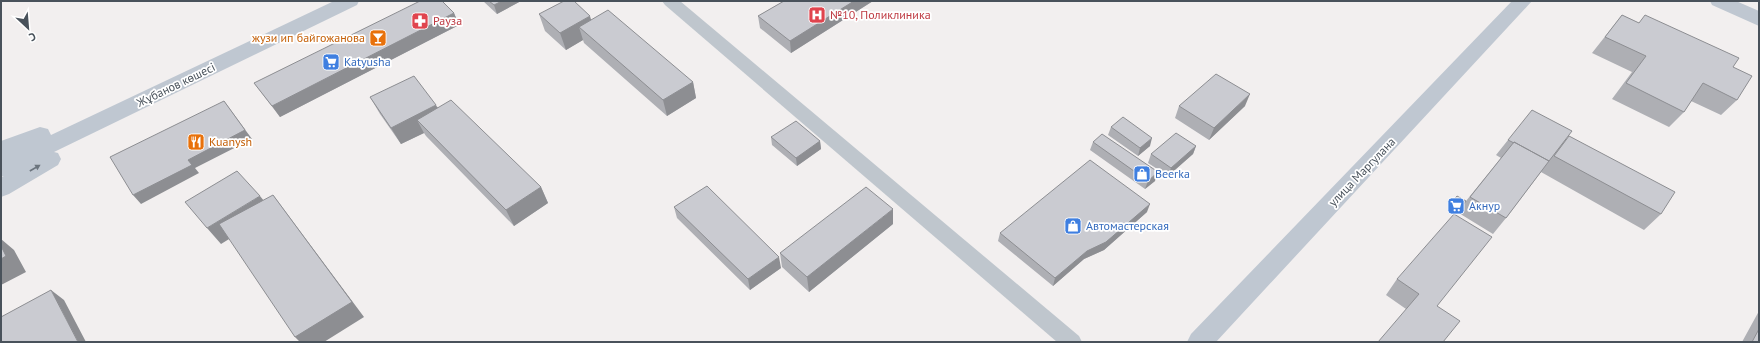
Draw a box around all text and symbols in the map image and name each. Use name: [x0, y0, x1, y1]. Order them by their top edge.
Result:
hospital icon: №10, Поликлиника: [807, 5, 827, 25]
place label: №10, Поликлиника: [830, 7, 931, 22]
north arrow: [8, 8, 48, 48]
pharmacy icon: Рауза: [410, 11, 430, 31]
place label: Рауза: [433, 13, 462, 28]
bar icon: жузи ип байгожанова: [368, 28, 388, 48]
text: С: [27, 29, 38, 45]
place label: жузи ип байгожанова: [252, 30, 365, 45]
supermarket icon: Katyusha: [321, 52, 341, 72]
place label: Katyusha: [344, 54, 391, 69]
street label: Жұбанов көшесі: [133, 59, 217, 110]
restaurant icon: Kuanysh: [186, 132, 206, 152]
place label: Kuanysh: [209, 134, 252, 149]
street label: улица Маргулана: [1325, 134, 1398, 209]
one-way arrow: [29, 164, 41, 171]
shop icon: Beerka: [1132, 164, 1152, 184]
place label: Beerka: [1155, 166, 1190, 181]
supermarket icon: Акнур: [1446, 196, 1466, 216]
place label: Акнур: [1469, 198, 1500, 213]
shop icon: Автомастерская: [1063, 216, 1083, 236]
place label: Автомастерская: [1086, 218, 1169, 233]

